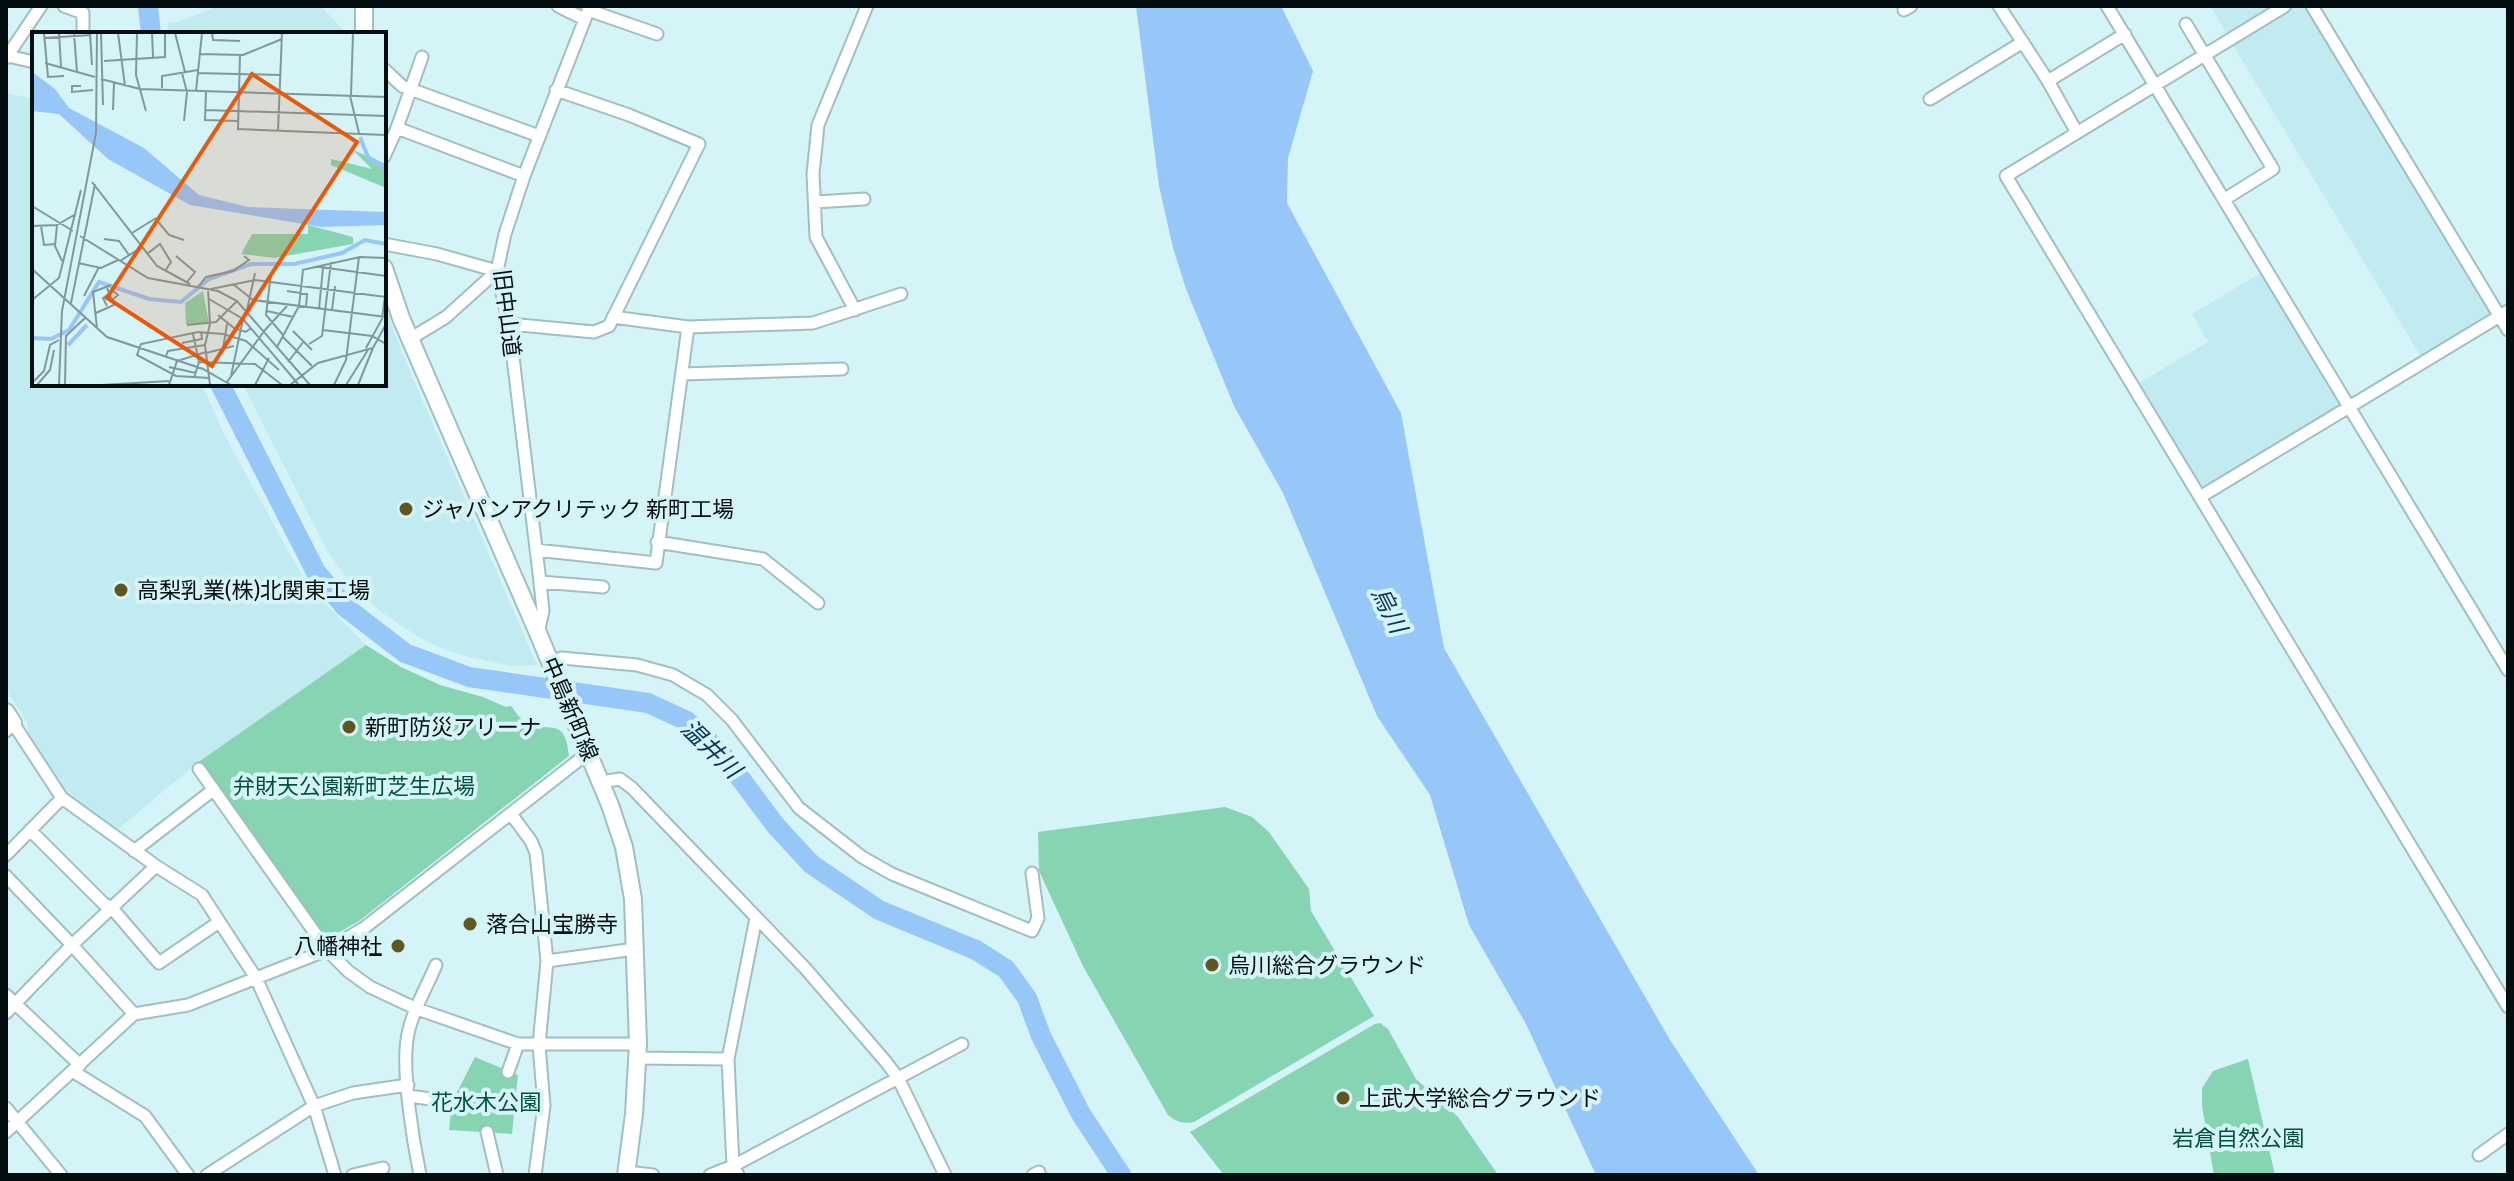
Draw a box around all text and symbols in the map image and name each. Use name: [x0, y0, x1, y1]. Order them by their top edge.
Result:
inset map: [32, 32, 386, 386]
street label: 旧中山道: [488, 268, 526, 358]
place label: ジャパンアクリテック 新町工場: [422, 496, 734, 523]
marker: ジャパンアクリテック 新町工場: [397, 500, 415, 518]
place label: 高梨乳業(株)北関東工場: [137, 577, 370, 604]
marker: 高梨乳業(株)北関東工場: [112, 581, 130, 599]
water label: 烏川: [1366, 582, 1414, 640]
street label: 中島新町線: [536, 653, 604, 765]
place label: 新町防災アリーナ: [365, 714, 541, 741]
water label: 温井川: [675, 714, 749, 786]
marker: 新町防災アリーナ: [340, 718, 358, 736]
park label: 弁財天公園新町芝生広場: [233, 773, 475, 800]
place label: 落合山宝勝寺: [486, 911, 618, 938]
marker: 落合山宝勝寺: [461, 915, 479, 933]
place label: 八幡神社: [294, 933, 382, 960]
marker: 八幡神社: [389, 937, 407, 955]
place label: 烏川総合グラウンド: [1228, 952, 1426, 979]
marker: 烏川総合グラウンド: [1203, 956, 1221, 974]
place label: 上武大学総合グラウンド: [1359, 1085, 1601, 1112]
park label: 花水木公園: [431, 1089, 541, 1116]
marker: 上武大学総合グラウンド: [1334, 1089, 1352, 1107]
park label: 岩倉自然公園: [2172, 1125, 2304, 1152]

